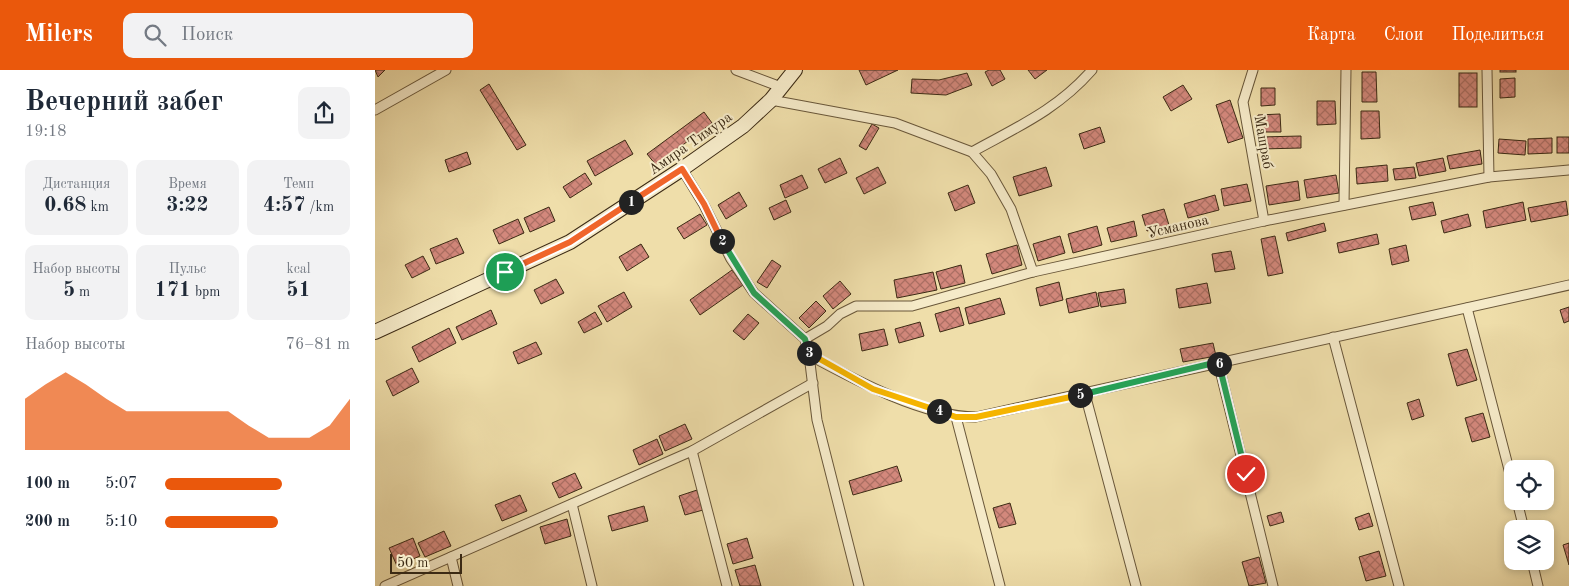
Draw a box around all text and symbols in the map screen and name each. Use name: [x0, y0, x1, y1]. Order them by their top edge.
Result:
search box: [123, 13, 473, 58]
icon: search: [141, 21, 169, 49]
text: Milers: [25, 23, 93, 47]
text: Поиск: [181, 26, 233, 45]
text: Карта: [1307, 26, 1356, 44]
text: Слои: [1384, 26, 1423, 44]
text: Поделиться: [1451, 26, 1544, 44]
button: share: [298, 87, 350, 139]
text: Вечерний забег: [25, 89, 223, 117]
street label: Амира Тимура: [646, 110, 736, 179]
street label: Машраб: [1250, 114, 1275, 170]
text: 19:18: [25, 124, 67, 140]
text: Дистанция: [43, 177, 110, 191]
text: Время: [168, 177, 207, 191]
text: Темп: [283, 177, 314, 191]
pin: 1: [619, 190, 643, 214]
text: 0.68: [44, 195, 87, 216]
text: 3:22: [166, 195, 209, 216]
text: 4:57: [263, 195, 305, 216]
text: 1: [627, 195, 636, 209]
text: km: [87, 200, 109, 214]
text: /km: [305, 200, 334, 214]
street label: Усманова: [1146, 213, 1211, 242]
pin: 2: [709, 228, 735, 254]
text: 2: [718, 234, 727, 248]
pin: [484, 251, 526, 293]
icon: arrive: [491, 258, 519, 286]
text: Набор высоты: [33, 262, 120, 276]
text: Пульс: [169, 262, 206, 276]
text: kcal: [286, 262, 311, 276]
text: 5: [63, 280, 75, 301]
text: 171: [154, 280, 191, 301]
text: 51: [286, 280, 311, 301]
text: m: [75, 285, 90, 299]
text: bpm: [191, 285, 221, 299]
text: Набор высоты: [25, 337, 125, 353]
text: 76–81 m: [286, 337, 350, 353]
pin: 3: [797, 340, 821, 366]
text: 3: [805, 346, 814, 360]
pin: 6: [1207, 352, 1231, 376]
text: 6: [1215, 357, 1224, 371]
pin: 5: [1067, 382, 1093, 408]
text: 5: [1076, 388, 1085, 402]
pin: 4: [927, 398, 951, 424]
text: 4: [935, 404, 944, 418]
pin: [1225, 453, 1267, 495]
icon: check: [1232, 460, 1260, 488]
map controls: [1504, 460, 1554, 570]
button: locate: [1504, 460, 1554, 510]
text: 100 m: [25, 476, 70, 492]
text: 5:07: [105, 476, 137, 492]
text: 200 m: [25, 514, 70, 530]
text: 5:10: [105, 514, 137, 530]
button: layers: [1504, 520, 1554, 570]
scale bar: [390, 551, 463, 574]
text: 50 m: [397, 556, 428, 570]

